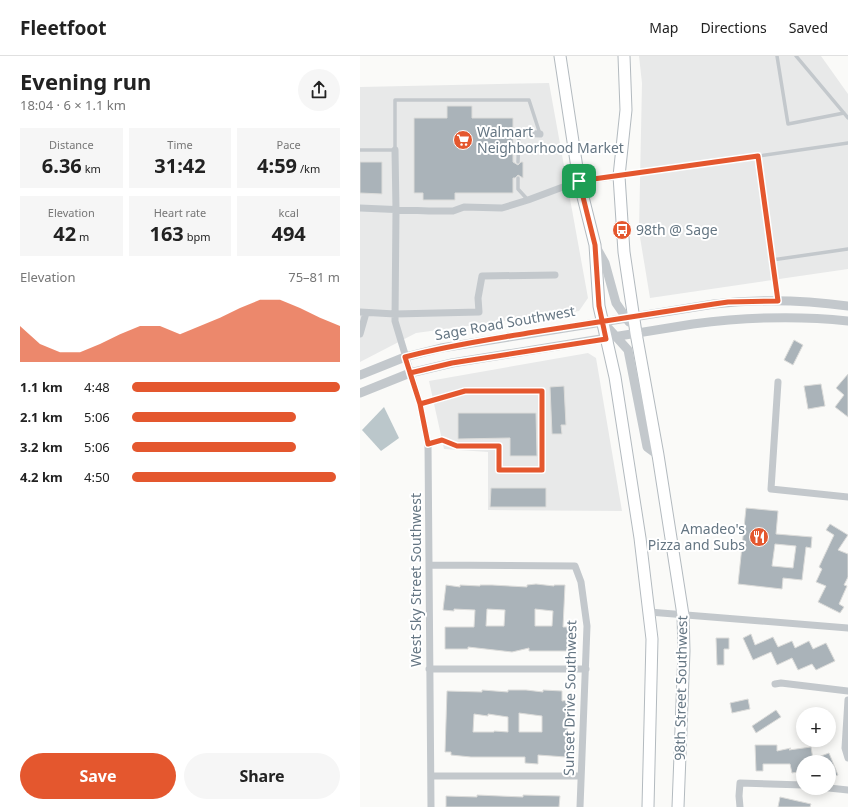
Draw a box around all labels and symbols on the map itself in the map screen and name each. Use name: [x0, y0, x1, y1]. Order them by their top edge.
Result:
place label: Walmart Neighborhood Market: [477, 122, 624, 157]
supermarket icon: Walmart Neighborhood Market: [452, 129, 474, 151]
pin: [562, 164, 596, 198]
bus stop icon: 98th @ Sage: [611, 219, 633, 241]
place label: 98th @ Sage: [636, 220, 718, 239]
street label: Sage Road Southwest: [433, 301, 577, 344]
street label: West Sky Street Southwest: [406, 493, 425, 667]
place label: Amadeo's Pizza and Subs: [648, 519, 745, 554]
restaurant icon: Amadeo's Pizza and Subs: [748, 526, 770, 548]
street label: 98th Street Southwest: [670, 615, 691, 761]
street label: Sunset Drive Southwest: [559, 620, 580, 776]

